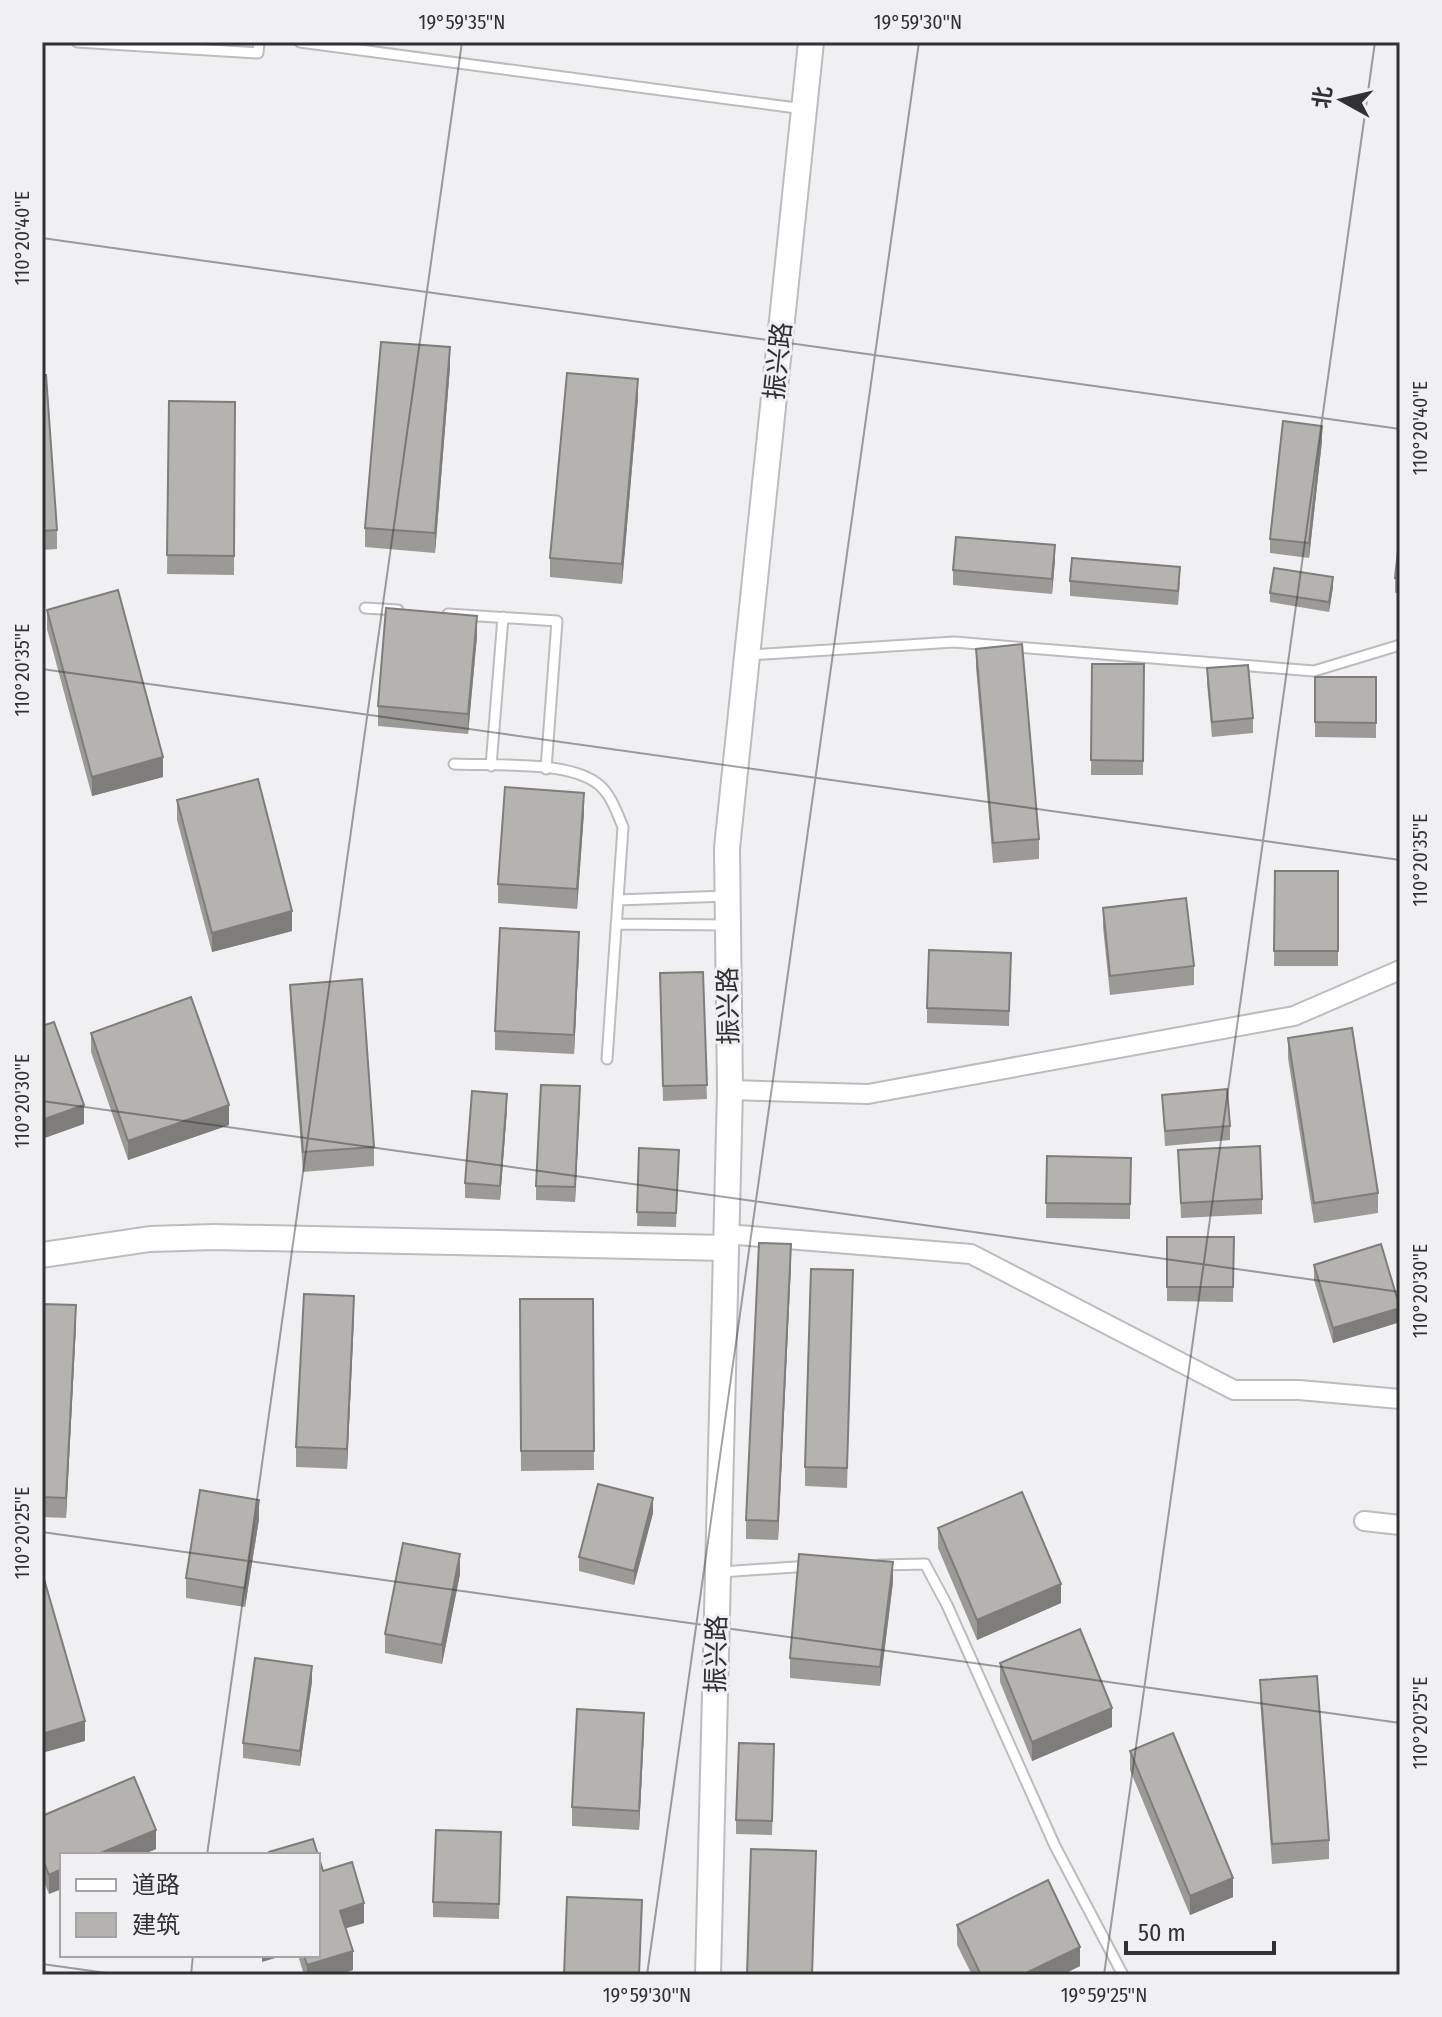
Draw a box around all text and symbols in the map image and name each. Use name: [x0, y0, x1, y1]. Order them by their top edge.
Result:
text: 19°59'35"N: [419, 10, 505, 34]
text: 19°59'30"N: [874, 10, 962, 34]
north arrow: [1302, 60, 1382, 140]
text: 北: [1308, 85, 1338, 110]
text: 110°20'40"E: [10, 191, 34, 285]
street label: 振兴路: [759, 321, 798, 401]
text: 110°20'40"E: [1408, 381, 1432, 475]
text: 110°20'35"E: [10, 624, 34, 716]
text: 110°20'35"E: [1408, 814, 1432, 906]
street label: 振兴路: [712, 967, 745, 1045]
text: 110°20'30"E: [10, 1054, 34, 1148]
text: 110°20'30"E: [1408, 1244, 1432, 1338]
text: 110°20'25"E: [10, 1487, 34, 1579]
street label: 振兴路: [700, 1615, 733, 1693]
text: 110°20'25"E: [1408, 1677, 1432, 1769]
legend: [60, 1853, 320, 1957]
text: 道路: [132, 1871, 180, 1899]
scale bar: [1126, 1905, 1274, 1955]
text: 建筑: [132, 1911, 180, 1939]
text: 50 m: [1138, 1919, 1186, 1947]
text: 19°59'30"N: [603, 1983, 691, 2007]
text: 19°59'25"N: [1061, 1983, 1147, 2007]

